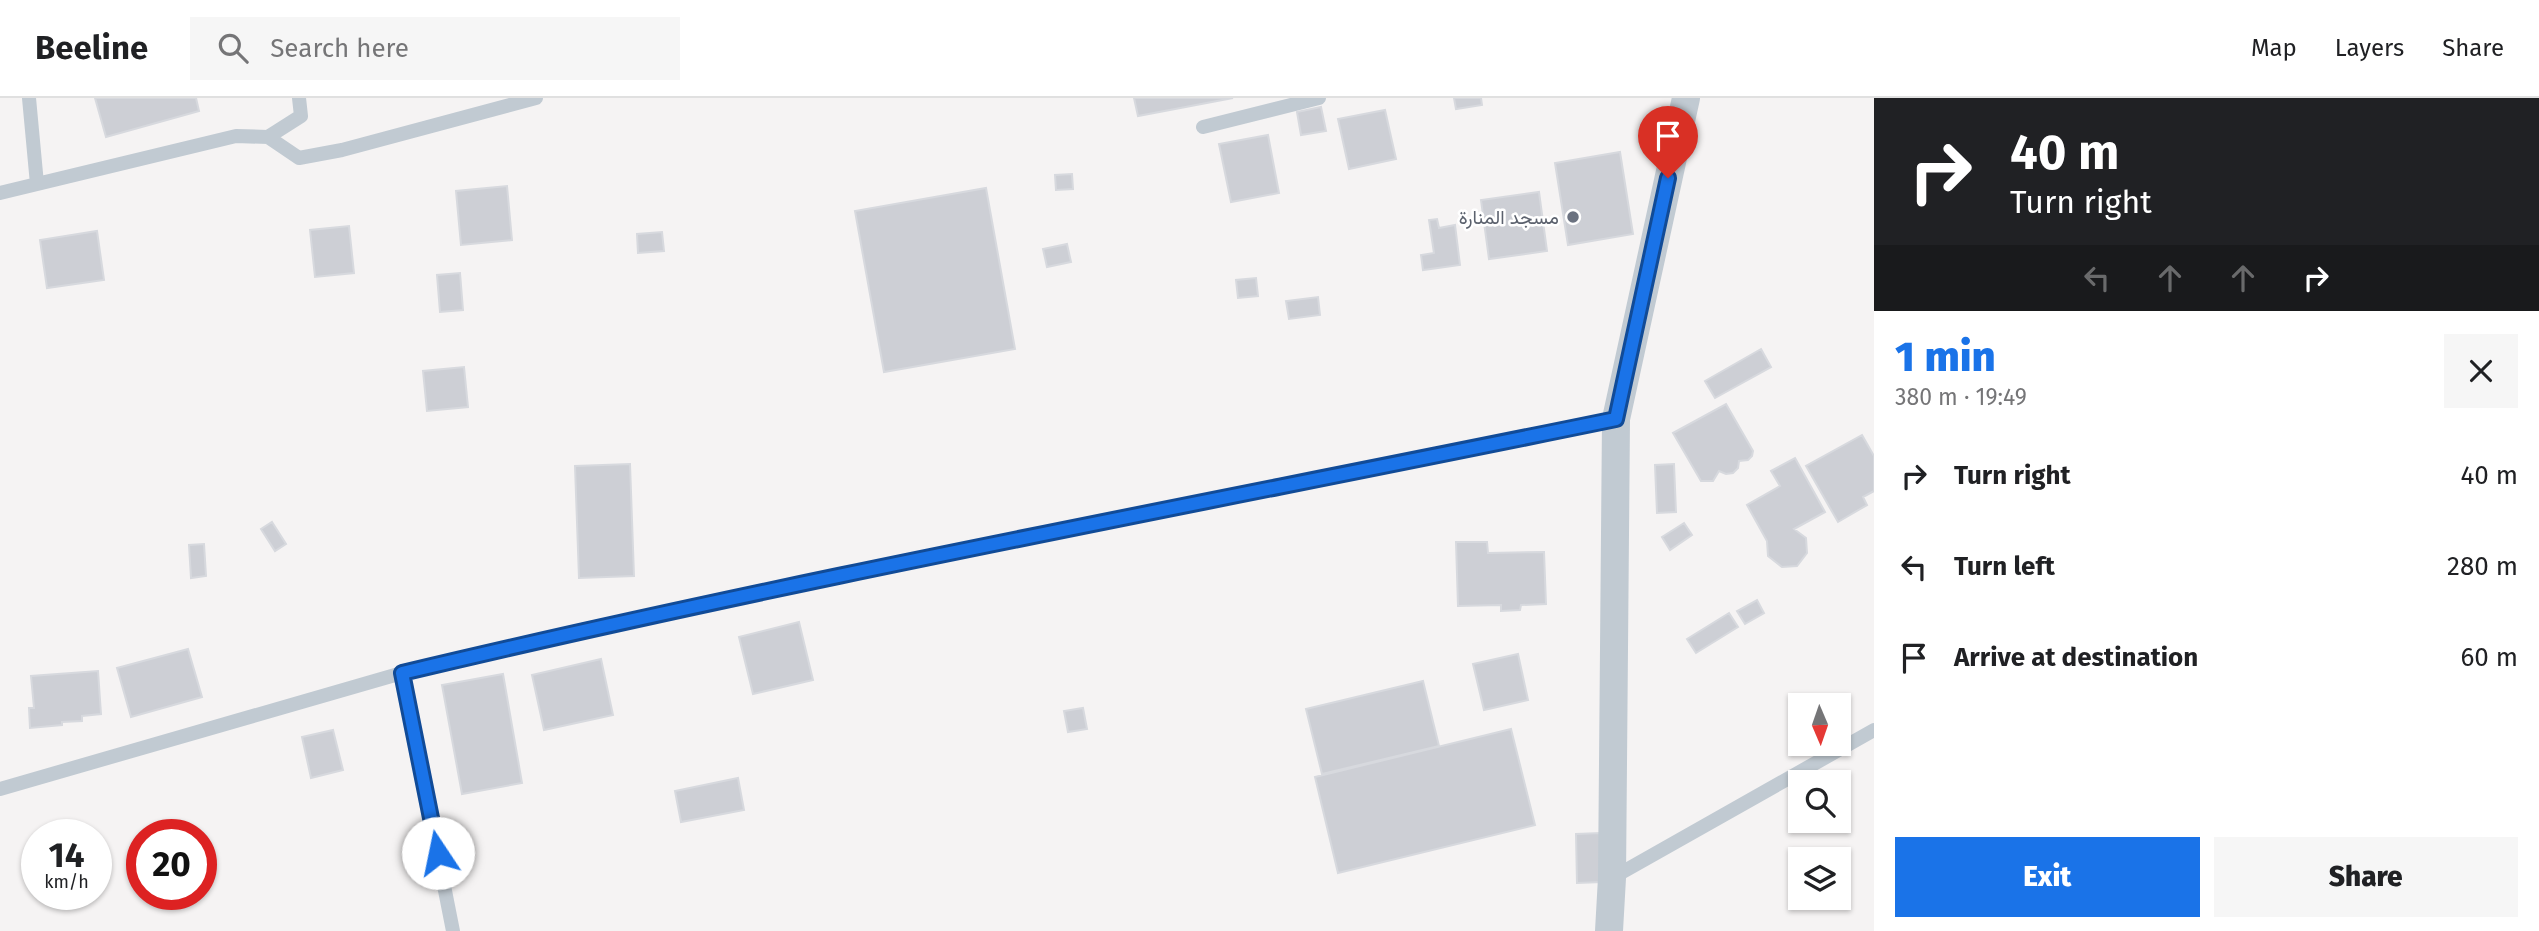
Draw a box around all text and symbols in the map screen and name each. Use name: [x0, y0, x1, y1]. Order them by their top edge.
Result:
search box: [190, 17, 680, 80]
text: Beeline: [35, 28, 148, 68]
icon: search: [214, 29, 252, 67]
text: Search here: [270, 33, 409, 64]
text: Map: [2251, 34, 2297, 62]
text: Layers: [2335, 34, 2404, 62]
text: Share: [2442, 34, 2504, 62]
pin: [1638, 106, 1698, 178]
icon: arrive: [1649, 117, 1687, 155]
text: 40 m: [2010, 123, 2119, 182]
icon: right: [1895, 126, 1986, 217]
text: Turn right: [2010, 183, 2152, 221]
place label: مسجد المنارة: [1459, 206, 1559, 229]
marker: مسجد المنارة: [1565, 209, 1581, 225]
icon: left: [2078, 259, 2116, 297]
icon: ahead: [2151, 259, 2189, 297]
icon: ahead: [2224, 259, 2262, 297]
icon: right: [2297, 259, 2335, 297]
text: 1 min: [1895, 332, 1996, 382]
button: close: [2444, 334, 2518, 408]
text: 380 m · 19:49: [1895, 383, 2027, 411]
icon: right: [1895, 457, 1933, 495]
text: Turn right: [1954, 460, 2071, 491]
text: 40 m: [2460, 460, 2518, 491]
icon: left: [1895, 548, 1933, 586]
text: Turn left: [1954, 551, 2055, 582]
text: 280 m: [2447, 551, 2518, 582]
icon: arrive: [1895, 639, 1933, 677]
text: Arrive at destination: [1954, 642, 2198, 673]
text: 60 m: [2460, 642, 2518, 673]
north arrow: [1788, 693, 1852, 756]
map controls: [1788, 693, 1851, 910]
button: search: [1788, 770, 1851, 833]
position arrow: [401, 816, 475, 890]
speed limit sign: 20: [126, 819, 217, 910]
text: 14: [48, 834, 85, 876]
button: Exit: [1895, 837, 2200, 917]
button: Share: [2214, 837, 2518, 917]
button: layers: [1788, 847, 1851, 910]
text: km/h: [44, 871, 89, 893]

